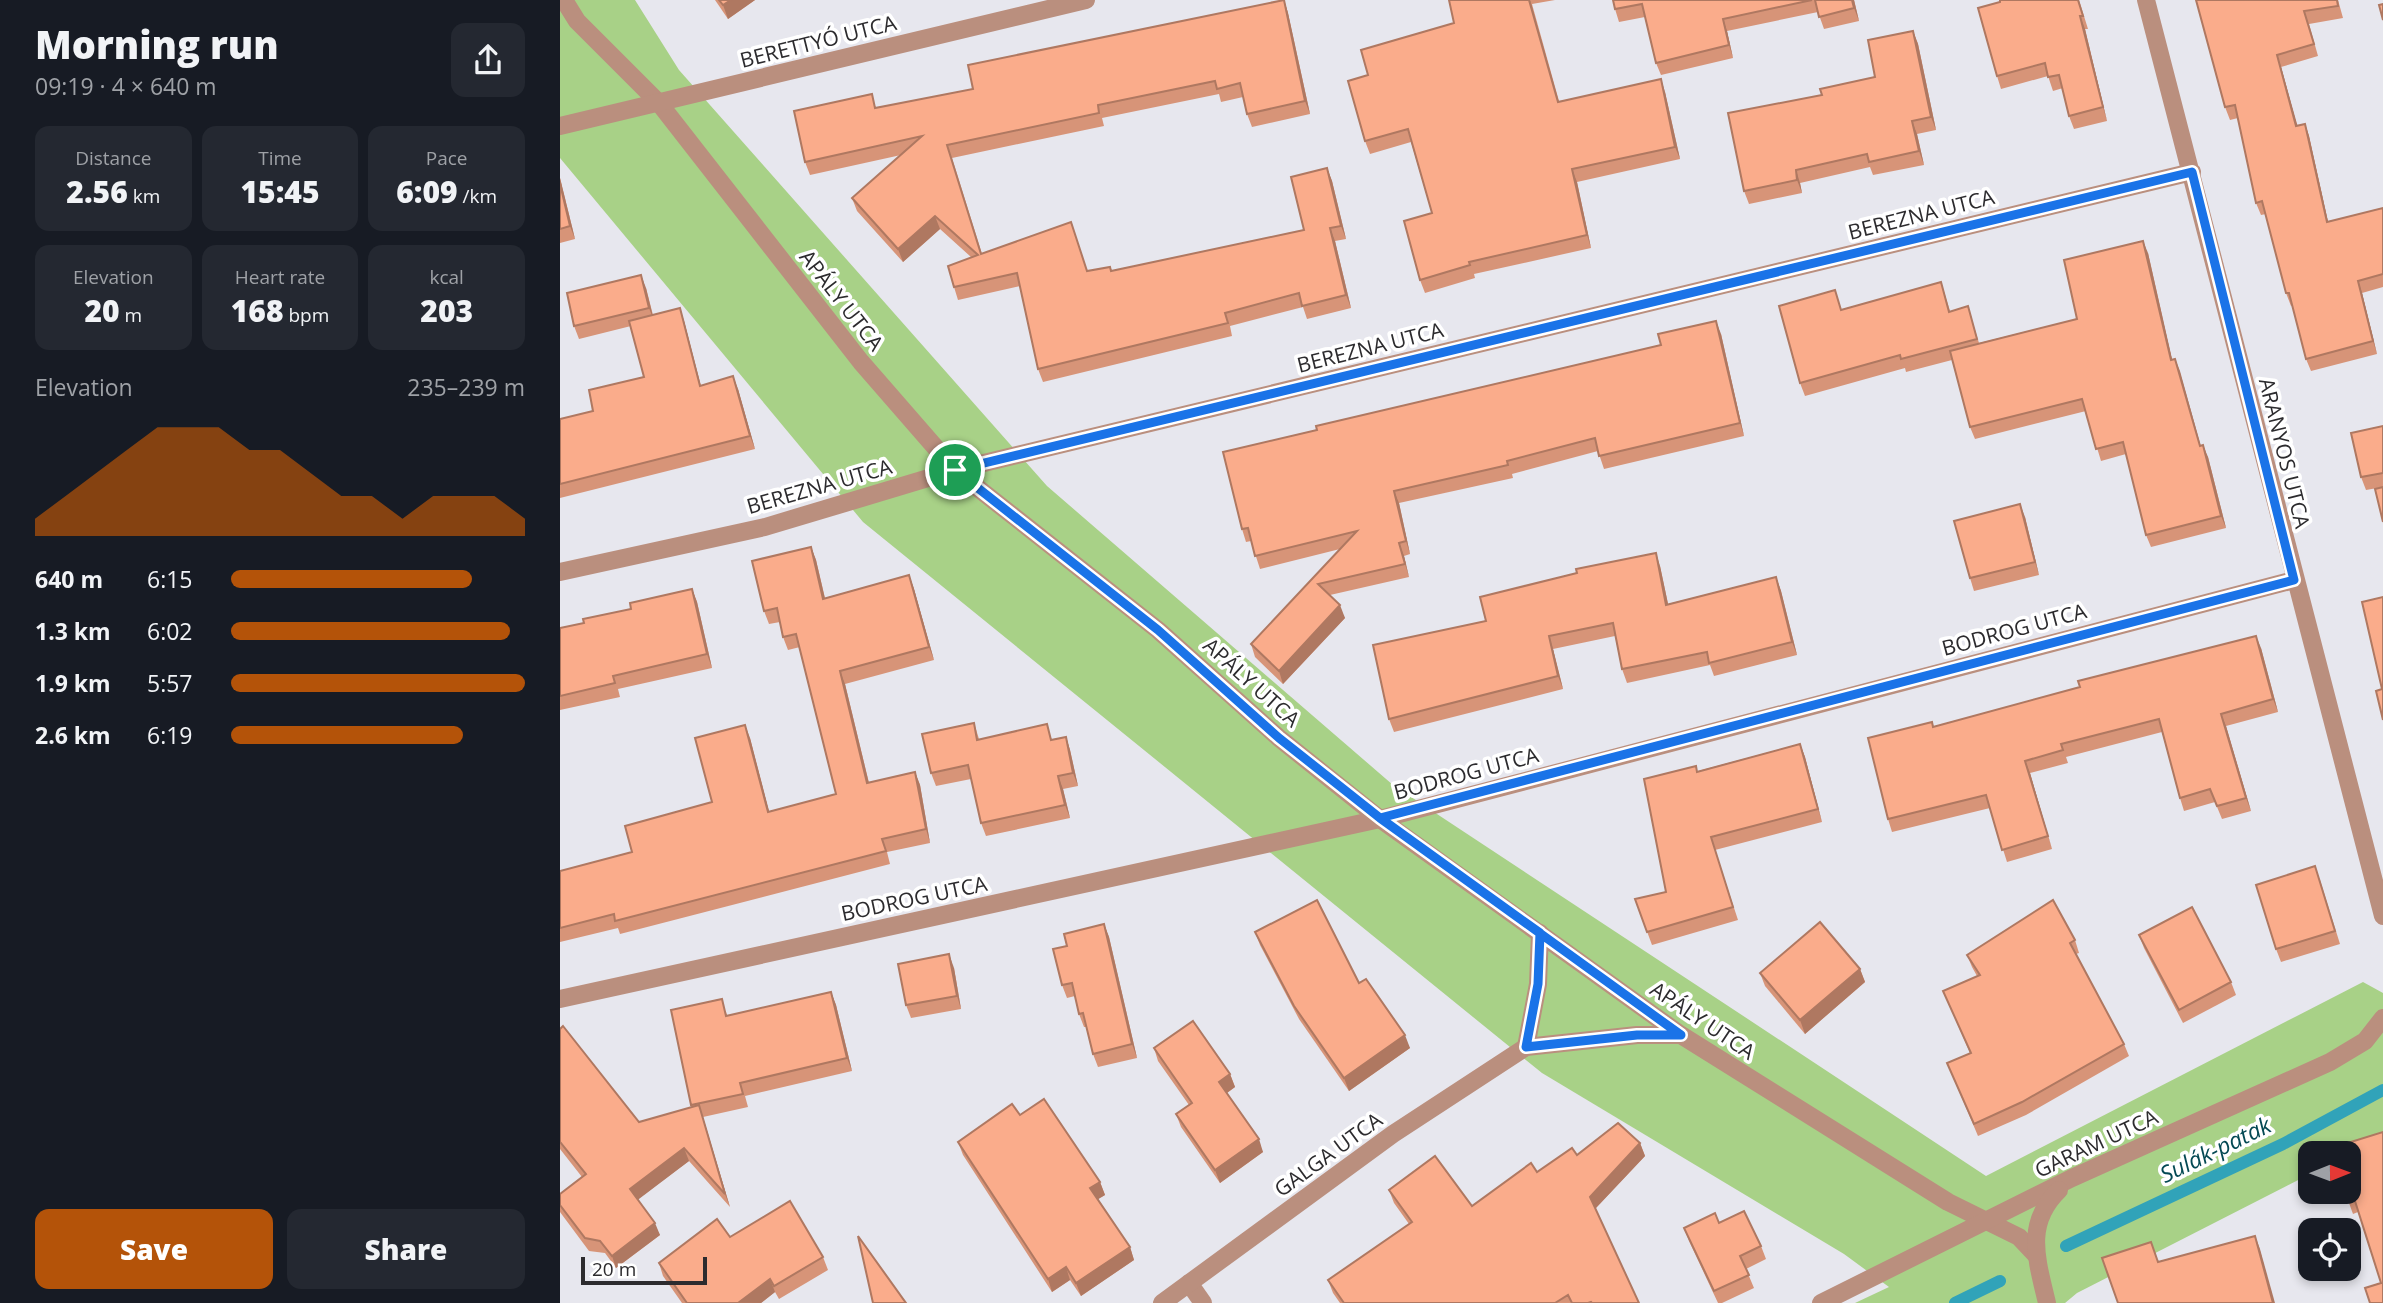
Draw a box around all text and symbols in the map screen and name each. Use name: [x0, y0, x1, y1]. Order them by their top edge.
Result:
street label: BERETTYÓ UTCA: [737, 8, 900, 74]
text: Morning run: [35, 18, 279, 70]
button: share: [451, 23, 525, 97]
text: 09:19 · 4 × 640 m: [35, 70, 217, 102]
text: Distance: [75, 145, 152, 171]
text: Time: [258, 145, 302, 171]
text: Pace: [426, 145, 468, 171]
text: 2.56: [66, 171, 128, 212]
text: 15:45: [241, 171, 319, 212]
text: 6:09: [396, 171, 458, 212]
street label: BEREZNA UTCA: [1845, 182, 1998, 246]
text: km: [128, 183, 160, 209]
text: /km: [458, 183, 497, 209]
street label: APÁLY UTCA: [794, 244, 891, 357]
text: Elevation: [73, 264, 154, 290]
text: Heart rate: [235, 264, 325, 290]
text: kcal: [429, 264, 464, 290]
text: 20: [84, 290, 120, 331]
text: 168: [231, 290, 283, 331]
text: 203: [420, 290, 473, 331]
text: m: [120, 302, 142, 328]
text: bpm: [283, 302, 329, 328]
street label: BEREZNA UTCA: [1294, 315, 1447, 379]
text: Elevation: [35, 371, 133, 403]
text: 235–239 m: [407, 371, 525, 403]
street label: ARANYOS UTCA: [2253, 375, 2317, 532]
pin: [925, 440, 985, 500]
icon: arrive: [936, 451, 974, 489]
street label: BEREZNA UTCA: [743, 452, 896, 520]
text: 640 m: [35, 563, 103, 595]
text: 6:15: [147, 563, 193, 595]
street label: BODROG UTCA: [1939, 596, 2090, 662]
text: 1.3 km: [35, 615, 111, 647]
text: 6:02: [147, 615, 193, 647]
street label: APÁLY UTCA: [1198, 631, 1307, 733]
text: 1.9 km: [35, 667, 111, 699]
text: 5:57: [147, 667, 193, 699]
text: 2.6 km: [35, 719, 111, 751]
text: 6:19: [147, 719, 193, 751]
street label: BODROG UTCA: [1391, 740, 1542, 806]
street label: BODROG UTCA: [838, 869, 990, 927]
street label: APÁLY UTCA: [1645, 975, 1761, 1066]
street label: GARAM UTCA: [2030, 1102, 2163, 1184]
street label: GALGA UTCA: [1268, 1105, 1388, 1203]
water label: Sulák-patak: [2154, 1108, 2277, 1190]
north arrow: [2298, 1141, 2361, 1204]
map controls: [2298, 1141, 2361, 1281]
button: Save: [35, 1209, 273, 1289]
button: Share: [287, 1209, 525, 1289]
button: locate: [2298, 1218, 2361, 1281]
scale bar: [581, 1254, 707, 1286]
text: 20 m: [592, 1256, 636, 1282]

